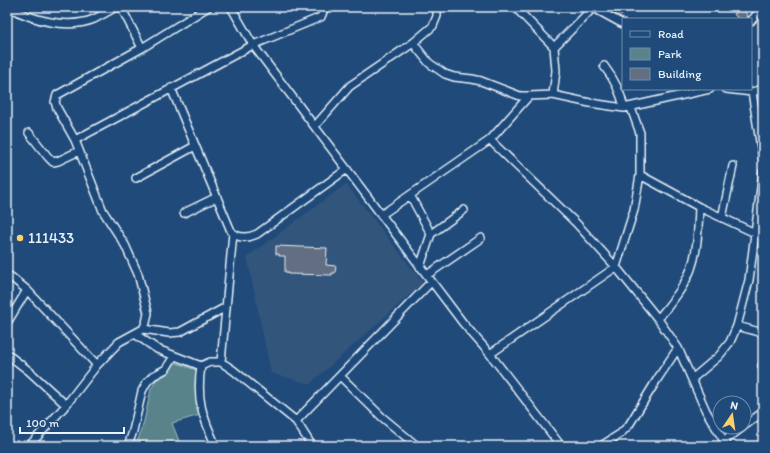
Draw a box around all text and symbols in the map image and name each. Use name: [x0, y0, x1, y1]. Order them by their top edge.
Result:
legend: [622, 18, 752, 90]
text: Road: [658, 27, 684, 41]
text: Park: [658, 47, 682, 61]
text: Building: [658, 67, 702, 81]
place label: 111433: [28, 229, 74, 247]
marker: 111433: [15, 233, 25, 243]
north arrow: [712, 395, 752, 435]
text: N: [729, 399, 739, 413]
scale bar: [20, 409, 124, 435]
text: 100 m: [26, 416, 59, 430]

